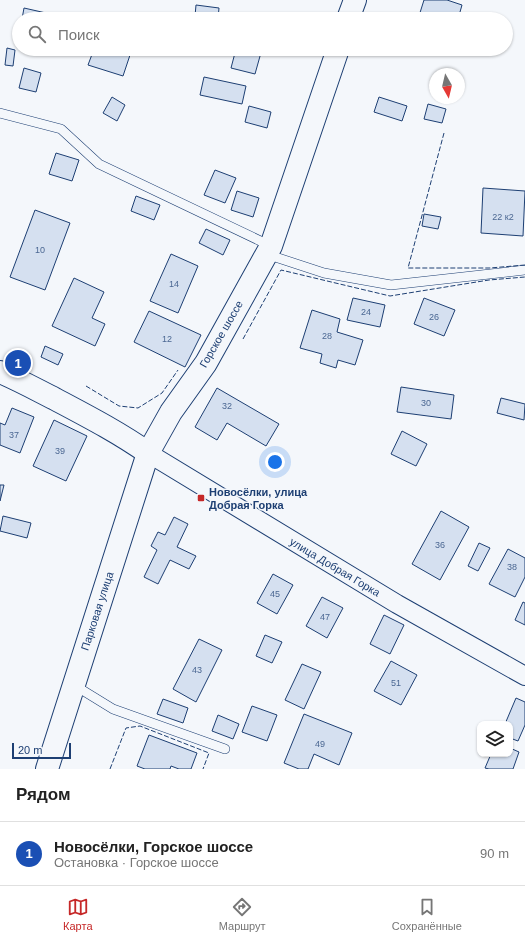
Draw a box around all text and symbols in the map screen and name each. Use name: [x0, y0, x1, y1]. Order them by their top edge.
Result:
search box: [12, 12, 513, 56]
icon: search: [26, 23, 48, 45]
text: Поиск: [58, 26, 100, 43]
north arrow: [429, 68, 465, 104]
house number: 22 к2: [492, 212, 514, 222]
house number: 10: [35, 245, 45, 255]
house number: 14: [169, 279, 179, 289]
street label: Горское шоссе: [197, 298, 245, 370]
house number: 24: [361, 307, 371, 317]
house number: 26: [429, 312, 439, 322]
house number: 28: [322, 331, 332, 341]
house number: 12: [162, 334, 172, 344]
pin: 1: [5, 348, 31, 378]
house number: 30: [421, 398, 431, 408]
house number: 32: [222, 401, 232, 411]
house number: 37: [9, 430, 19, 440]
house number: 39: [55, 446, 65, 456]
your location: [265, 452, 285, 472]
place label: Новосёлки, улица Добрая Горка: [209, 486, 308, 511]
marker: Новосёлки, улица Добрая Горка: [196, 493, 206, 503]
street label: улица Добрая Горка: [288, 535, 383, 599]
house number: 36: [435, 540, 445, 550]
house number: 38: [507, 562, 517, 572]
street label: Парковая улица: [79, 569, 116, 652]
house number: 45: [270, 589, 280, 599]
house number: 47: [320, 612, 330, 622]
house number: 43: [192, 665, 202, 675]
house number: 51: [391, 678, 401, 688]
map controls: [477, 721, 513, 757]
button: layers: [477, 721, 513, 757]
house number: 49: [315, 739, 325, 749]
scale bar: [12, 741, 71, 760]
text: 20 m: [18, 744, 42, 756]
text: Рядом: [16, 785, 71, 804]
text: Новосёлки, Горское шоссе: [54, 838, 253, 855]
text: 1: [25, 846, 33, 861]
text: 90 m: [480, 846, 509, 861]
text: Остановка · Горское шоссе: [54, 855, 219, 870]
tab: Карта: [63, 896, 93, 932]
tab: Маршрут: [219, 896, 266, 932]
tab: Сохранённые: [392, 896, 462, 932]

